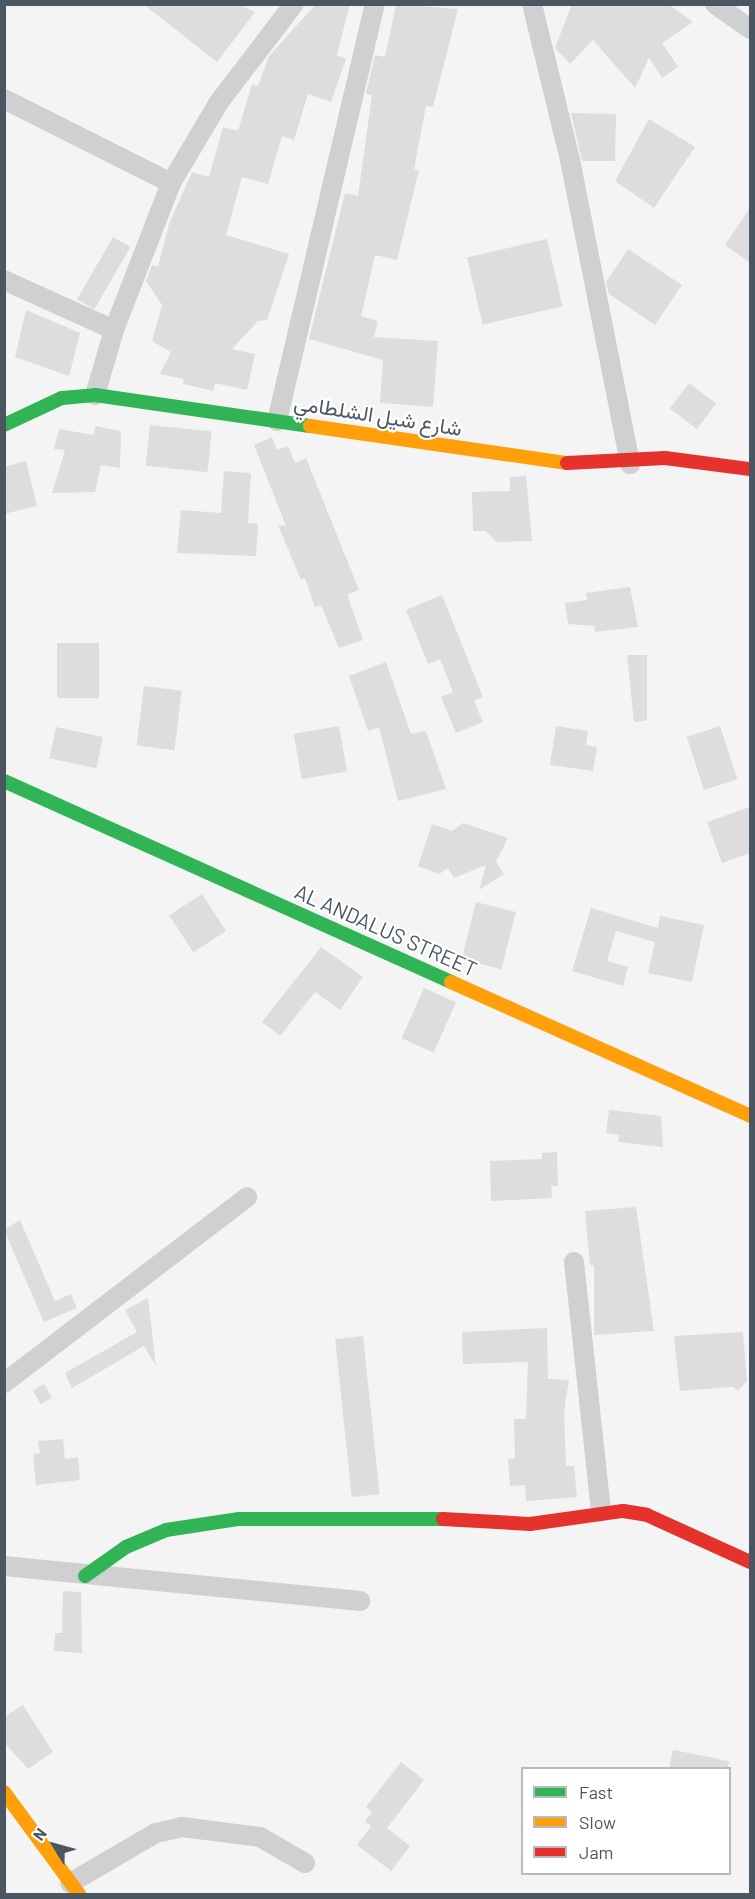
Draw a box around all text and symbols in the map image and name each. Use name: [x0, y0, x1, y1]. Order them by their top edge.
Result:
street label: شارع شيل الشلطامي: [292, 389, 464, 441]
street label: AL ANDALUS STREET: [291, 878, 481, 982]
legend: [521, 1767, 731, 1875]
text: Fast: [579, 1781, 613, 1803]
text: Slow: [579, 1811, 616, 1833]
north arrow: [24, 1815, 84, 1875]
text: N: [28, 1824, 50, 1844]
text: Jam: [579, 1841, 613, 1863]

